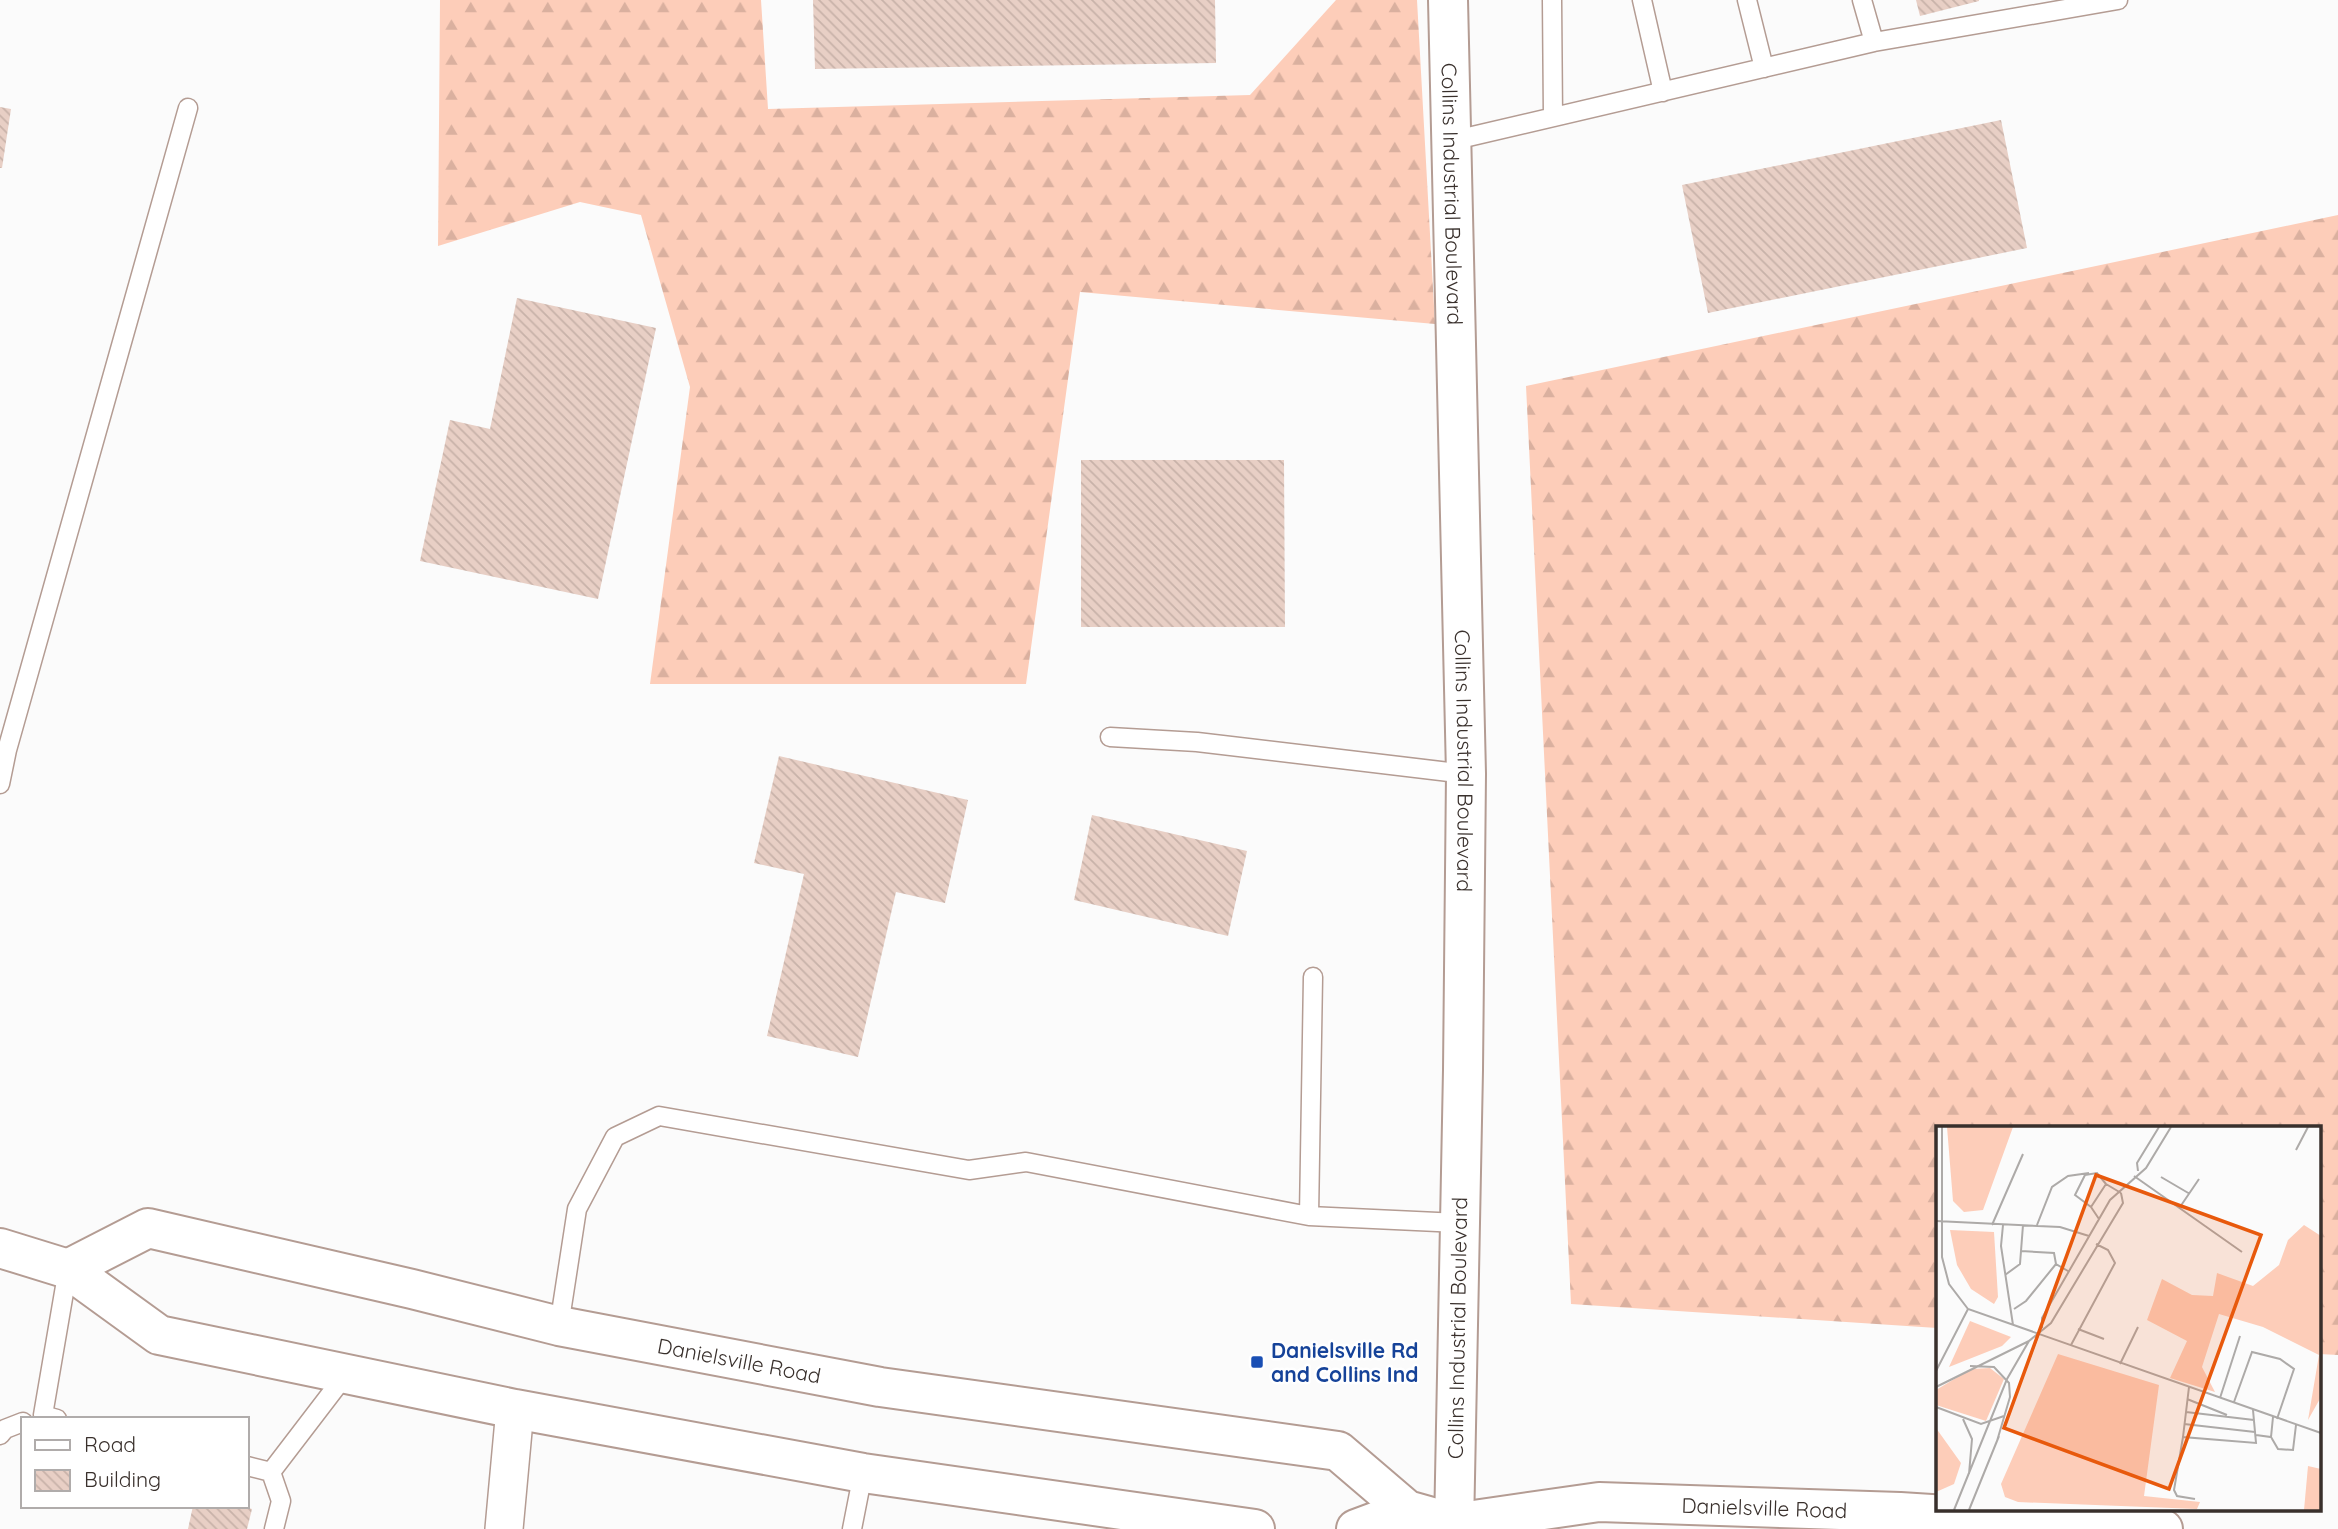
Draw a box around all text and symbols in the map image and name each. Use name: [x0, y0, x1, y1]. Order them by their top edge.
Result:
street label: Collins Industrial Boulevard: [1436, 62, 1469, 325]
street label: Collins Industrial Boulevard: [1450, 629, 1479, 892]
inset map: [1936, 1126, 2320, 1512]
street label: Collins Industrial Boulevard: [1442, 1197, 1472, 1459]
street label: Danielsville Road: [655, 1332, 823, 1389]
place label: Danielsville Rd and Collins Ind: [1271, 1337, 1419, 1387]
marker: Danielsville Rd and Collins Ind: [1249, 1354, 1265, 1370]
legend: [21, 1417, 248, 1508]
text: Road: [84, 1431, 136, 1457]
text: Building: [84, 1466, 161, 1492]
street label: Danielsville Road: [1681, 1492, 1848, 1523]

